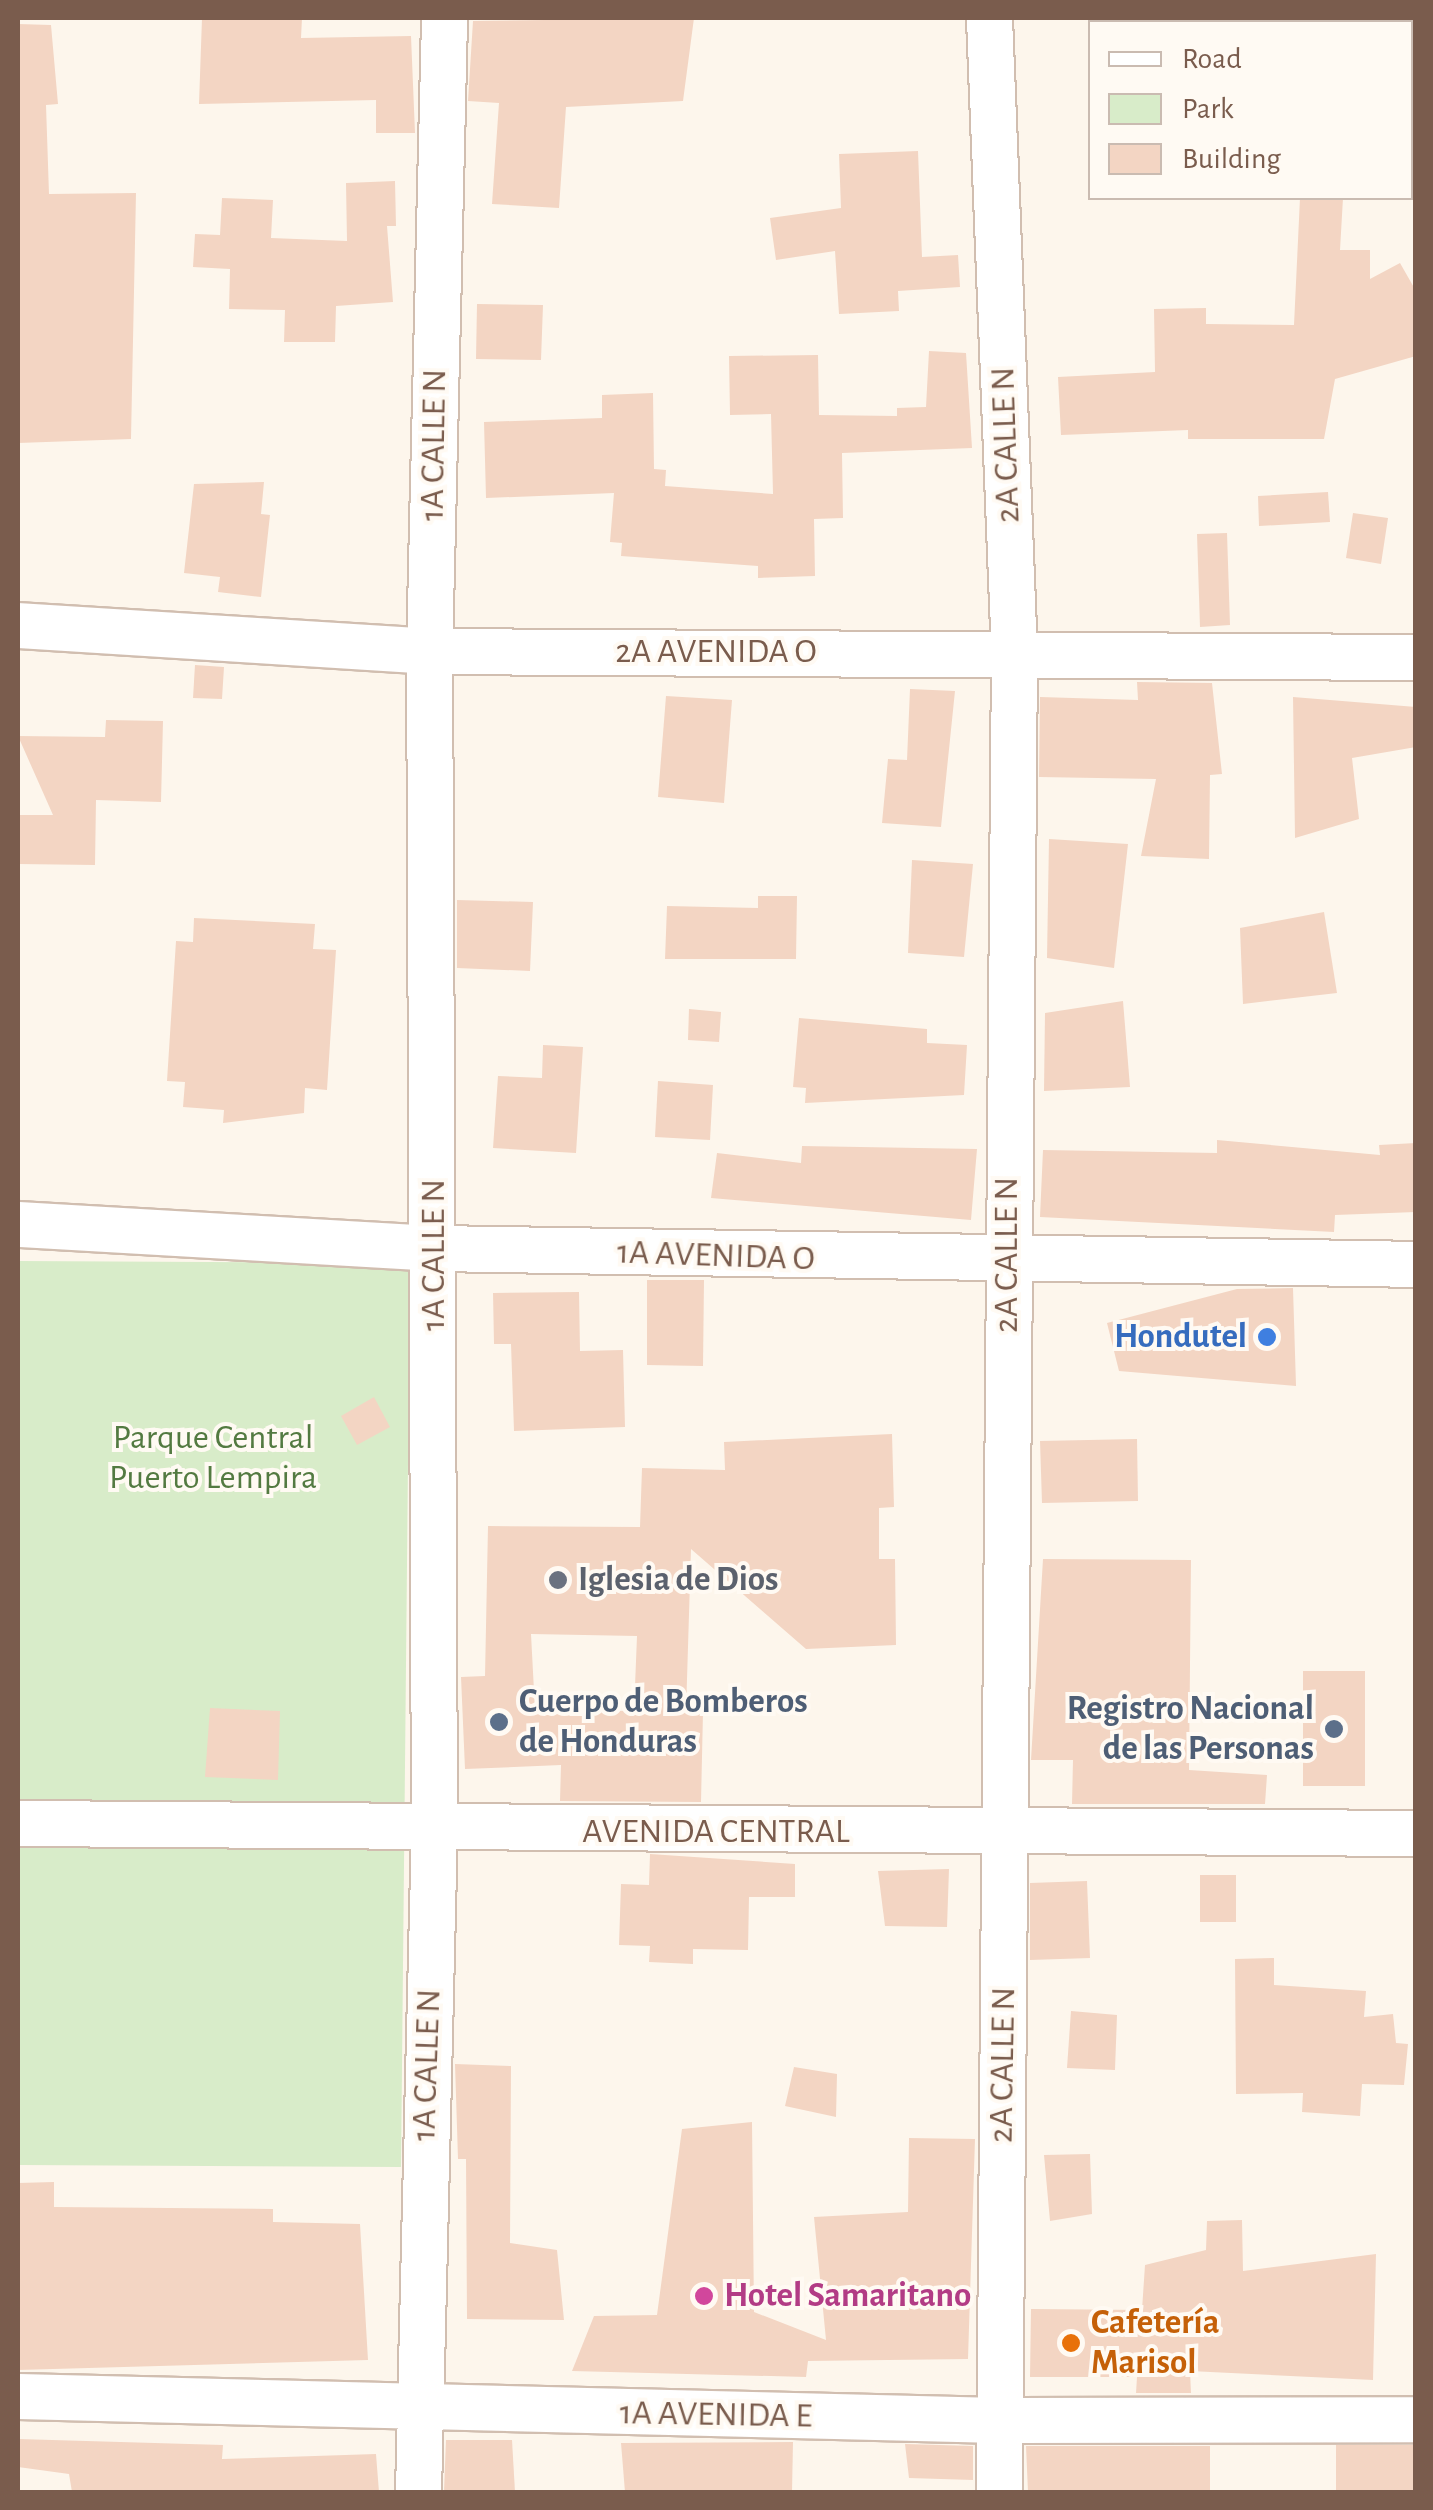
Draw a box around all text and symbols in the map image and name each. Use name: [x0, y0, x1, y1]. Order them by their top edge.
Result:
legend: [1088, 20, 1413, 200]
text: Road: [1182, 44, 1242, 74]
text: Park: [1182, 94, 1234, 124]
text: Building: [1182, 144, 1281, 174]
street label: 2A CALLE N: [982, 366, 1030, 524]
street label: 1A CALLE N: [412, 369, 456, 521]
street label: 2A AVENIDA O: [615, 631, 817, 673]
street label: 2A CALLE N: [986, 1177, 1028, 1333]
street label: 1A CALLE N: [413, 1179, 455, 1331]
street label: 1A AVENIDA O: [616, 1232, 816, 1280]
place label: Hondutel: [1114, 1316, 1247, 1358]
marker: Hondutel: [1256, 1326, 1278, 1348]
park label: Parque Central Puerto Lempira: [109, 1417, 317, 1499]
place label: Iglesia de Dios: [578, 1559, 779, 1601]
marker: Iglesia de Dios: [547, 1569, 569, 1591]
place label: Cuerpo de Bomberos de Honduras: [519, 1681, 808, 1763]
place label: Registro Nacional de las Personas: [1067, 1688, 1314, 1770]
marker: Cuerpo de Bomberos de Honduras: [488, 1711, 510, 1733]
marker: Registro Nacional de las Personas: [1323, 1718, 1345, 1740]
street label: AVENIDA CENTRAL: [582, 1811, 850, 1853]
street label: 2A CALLE N: [981, 1987, 1025, 2143]
street label: 1A CALLE N: [403, 1988, 451, 2142]
place label: Hotel Samaritano: [724, 2275, 971, 2317]
marker: Hotel Samaritano: [693, 2285, 715, 2307]
place label: Cafetería Marisol: [1091, 2302, 1220, 2384]
marker: Cafetería Marisol: [1060, 2332, 1082, 2354]
street label: 1A AVENIDA E: [619, 2392, 813, 2438]

